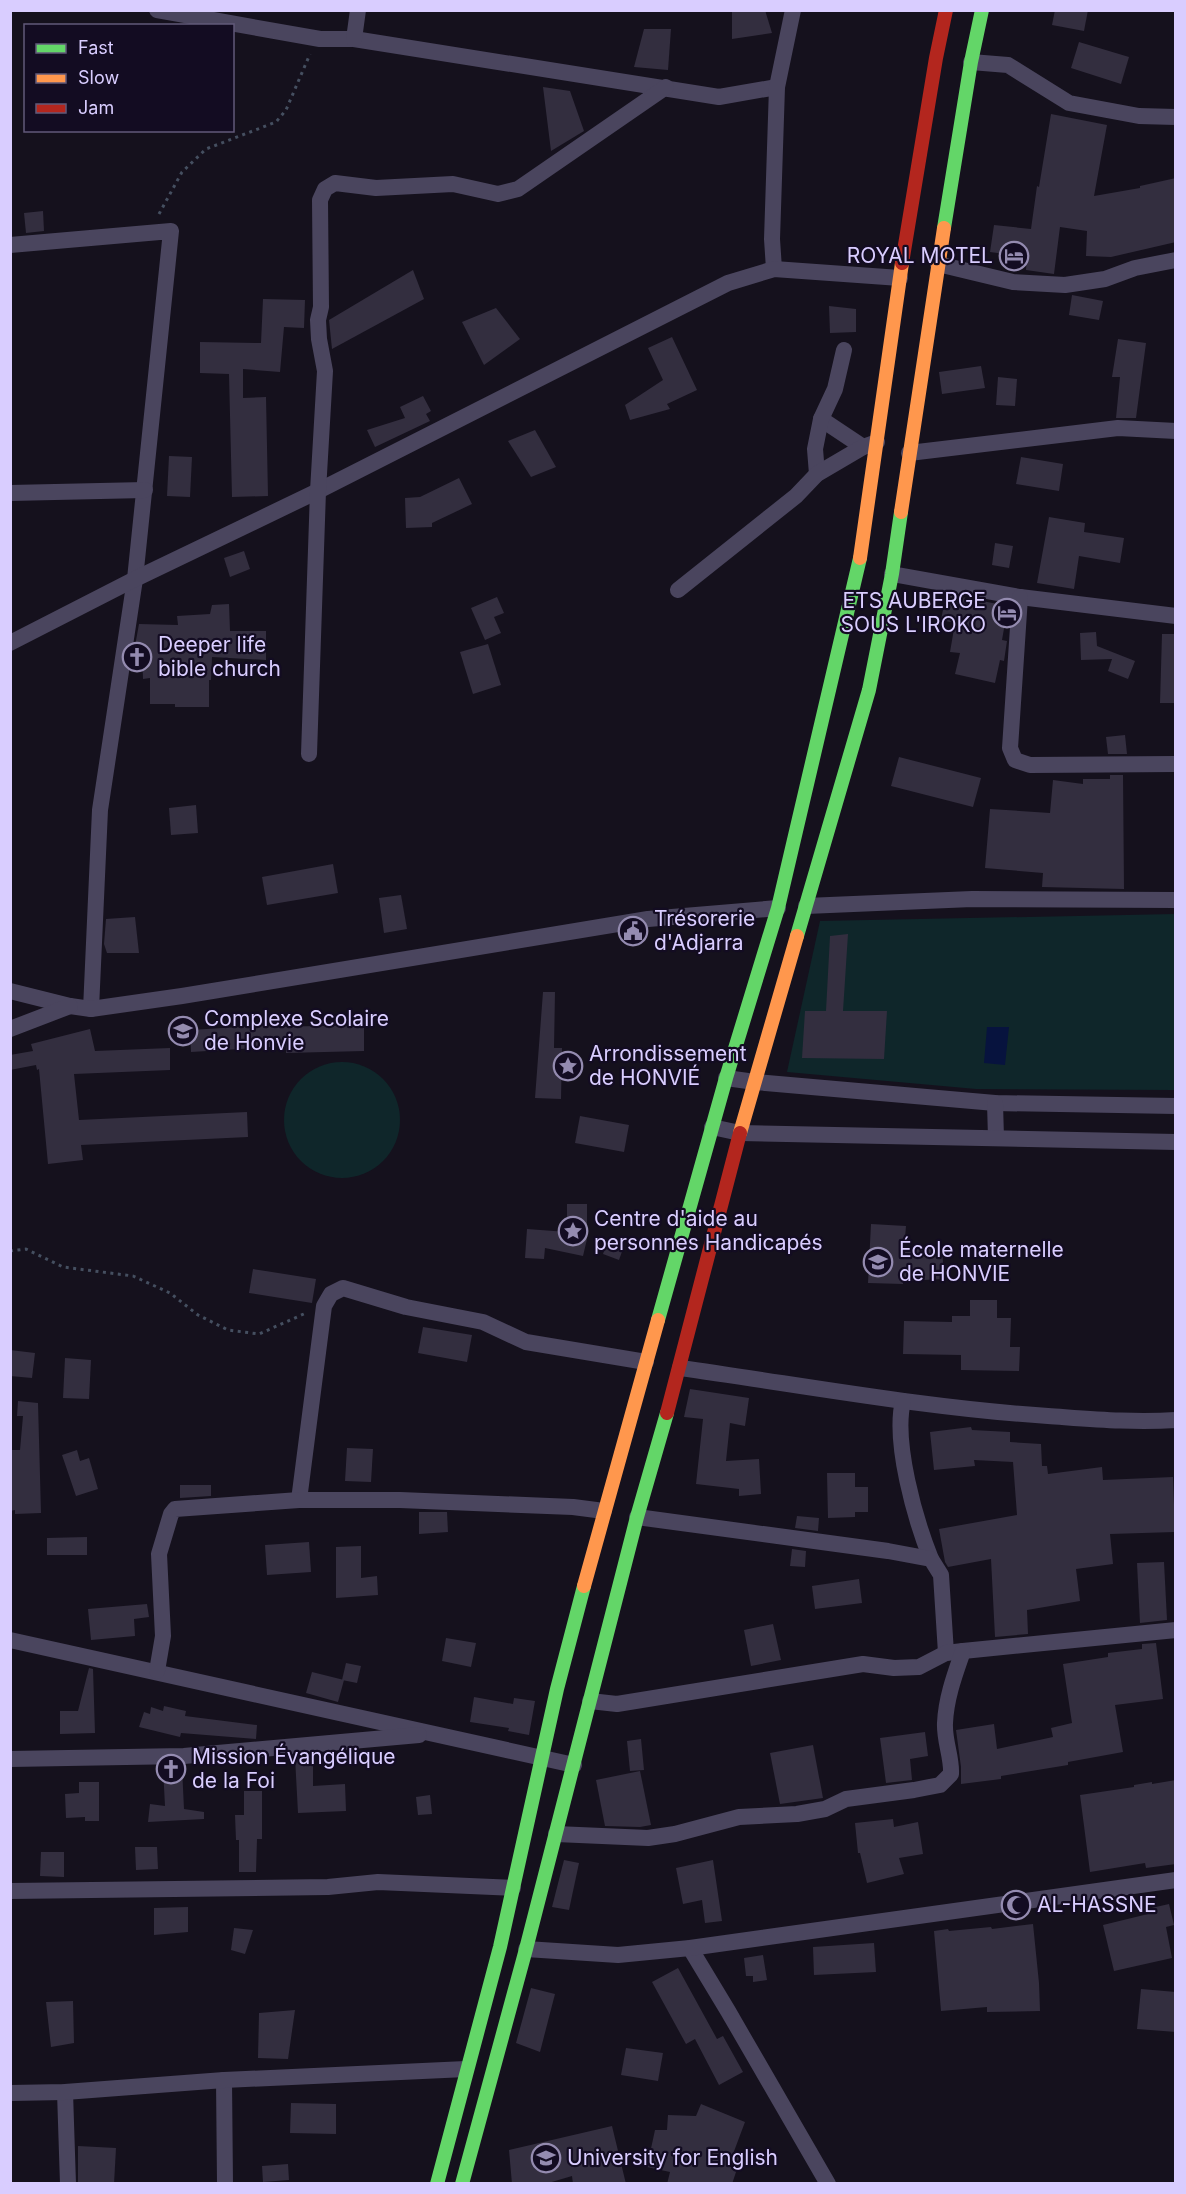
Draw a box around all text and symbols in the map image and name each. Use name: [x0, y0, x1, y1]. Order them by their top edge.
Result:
legend: [24, 24, 234, 132]
text: Fast: [78, 37, 114, 58]
text: Slow: [78, 67, 119, 88]
text: Jam: [78, 97, 114, 118]
hotel icon: ROYAL MOTEL: [998, 240, 1030, 272]
place label: ROYAL MOTEL: [847, 243, 993, 268]
place label: ETS AUBERGE SOUS L'IROKO: [841, 588, 986, 637]
hotel icon: ETS AUBERGE SOUS L'IROKO: [991, 597, 1023, 629]
place label: Deeper life bible church: [158, 632, 281, 681]
church icon: Deeper life bible church: [121, 641, 153, 673]
place label: Trésorerie d'Adjarra: [654, 906, 755, 955]
public building icon: Trésorerie d'Adjarra: [617, 915, 649, 947]
place label: Complexe Scolaire de Honvie: [204, 1006, 389, 1055]
school or university icon: Complexe Scolaire de Honvie: [167, 1015, 199, 1047]
place label: Arrondissement de HONVIÉ: [589, 1041, 747, 1090]
place icon: Arrondissement de HONVIÉ: [552, 1050, 584, 1082]
place label: Centre d'aide au personnes Handicapés: [594, 1206, 823, 1255]
place icon: Centre d'aide au personnes Handicapés: [557, 1215, 589, 1247]
place label: École maternelle de HONVIE: [899, 1236, 1064, 1286]
school or university icon: École maternelle de HONVIE: [862, 1246, 894, 1278]
place label: Mission Évangélique de la Foi: [192, 1743, 396, 1793]
church icon: Mission Évangélique de la Foi: [155, 1753, 187, 1785]
mosque icon: AL-HASSNE: [1000, 1889, 1032, 1921]
place label: AL-HASSNE: [1037, 1892, 1157, 1917]
school or university icon: University for English: [530, 2142, 562, 2174]
place label: University for English: [567, 2145, 778, 2170]

